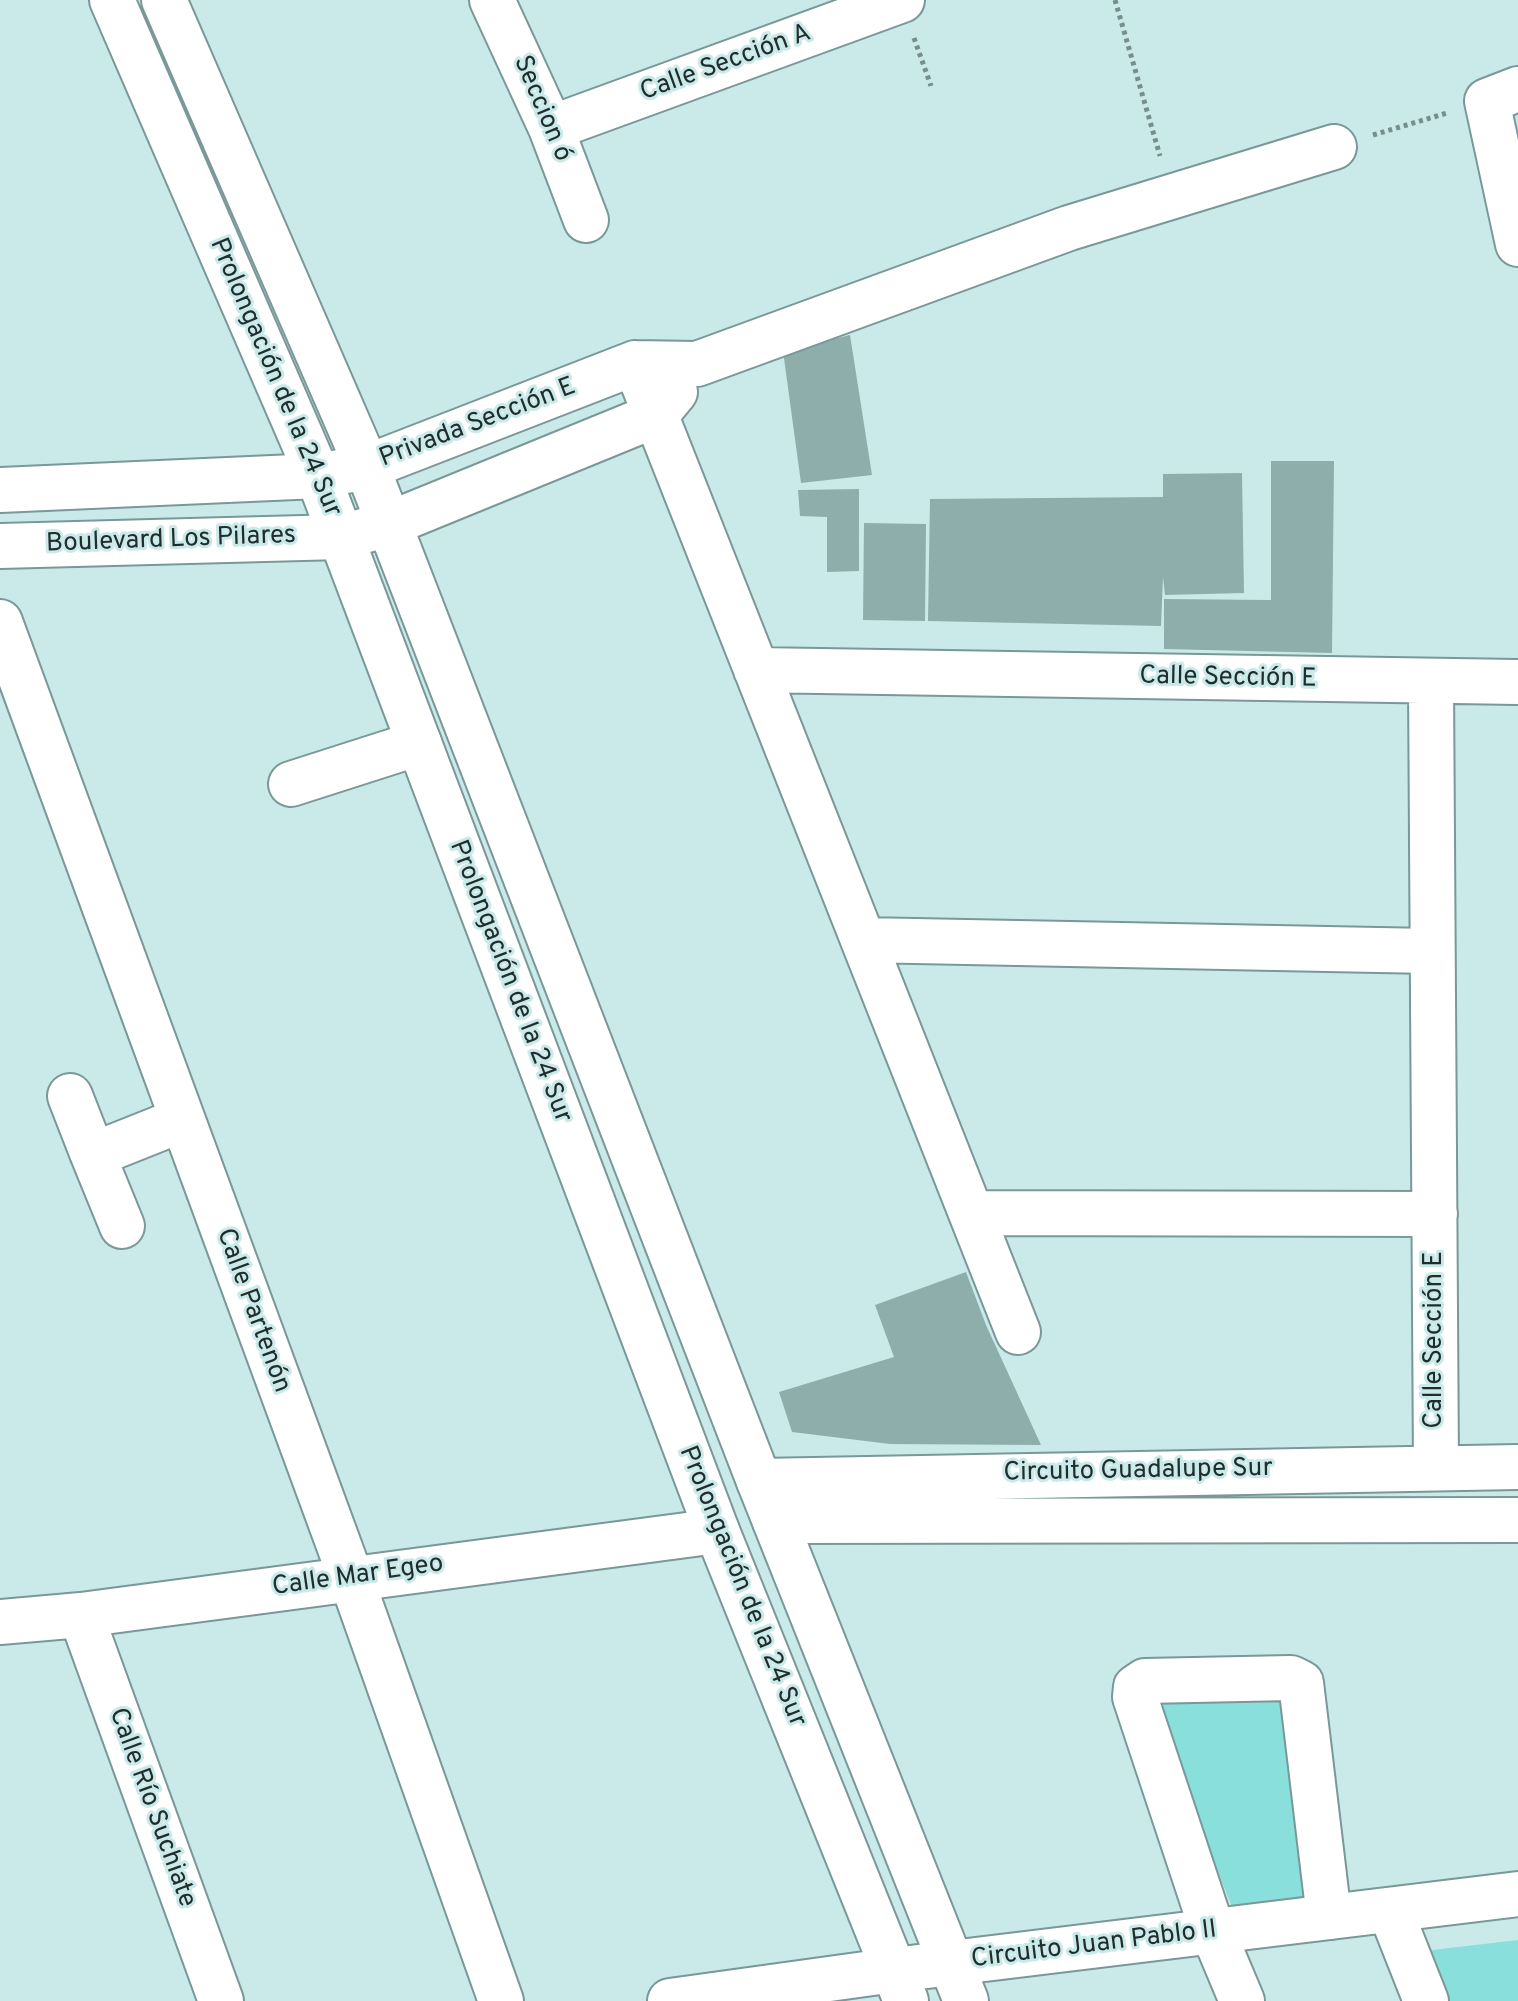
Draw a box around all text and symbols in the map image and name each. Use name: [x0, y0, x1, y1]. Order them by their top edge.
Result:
street label: Calle Sección A: [636, 19, 816, 109]
street label: Seccion ó: [505, 51, 577, 167]
street label: Prolongación de la 24 Sur: [201, 234, 347, 522]
street label: Privada Sección E: [376, 372, 580, 476]
street label: Boulevard Los Pilares: [46, 521, 296, 561]
street label: Calle Sección E: [1139, 662, 1317, 696]
street label: Prolongación de la 24 Sur: [441, 836, 577, 1128]
street label: Calle Partenón: [208, 1225, 296, 1397]
street label: Calle Sección E: [1420, 1251, 1452, 1429]
street label: Prolongación de la 24 Sur: [670, 1442, 812, 1732]
street label: Circuito Guadalupe Sur: [1003, 1454, 1273, 1490]
street label: Calle Mar Egeo: [270, 1550, 446, 1604]
street label: Calle Río Suchiate: [100, 1704, 202, 1912]
street label: Circuito Juan Pablo II: [970, 1915, 1218, 1977]

